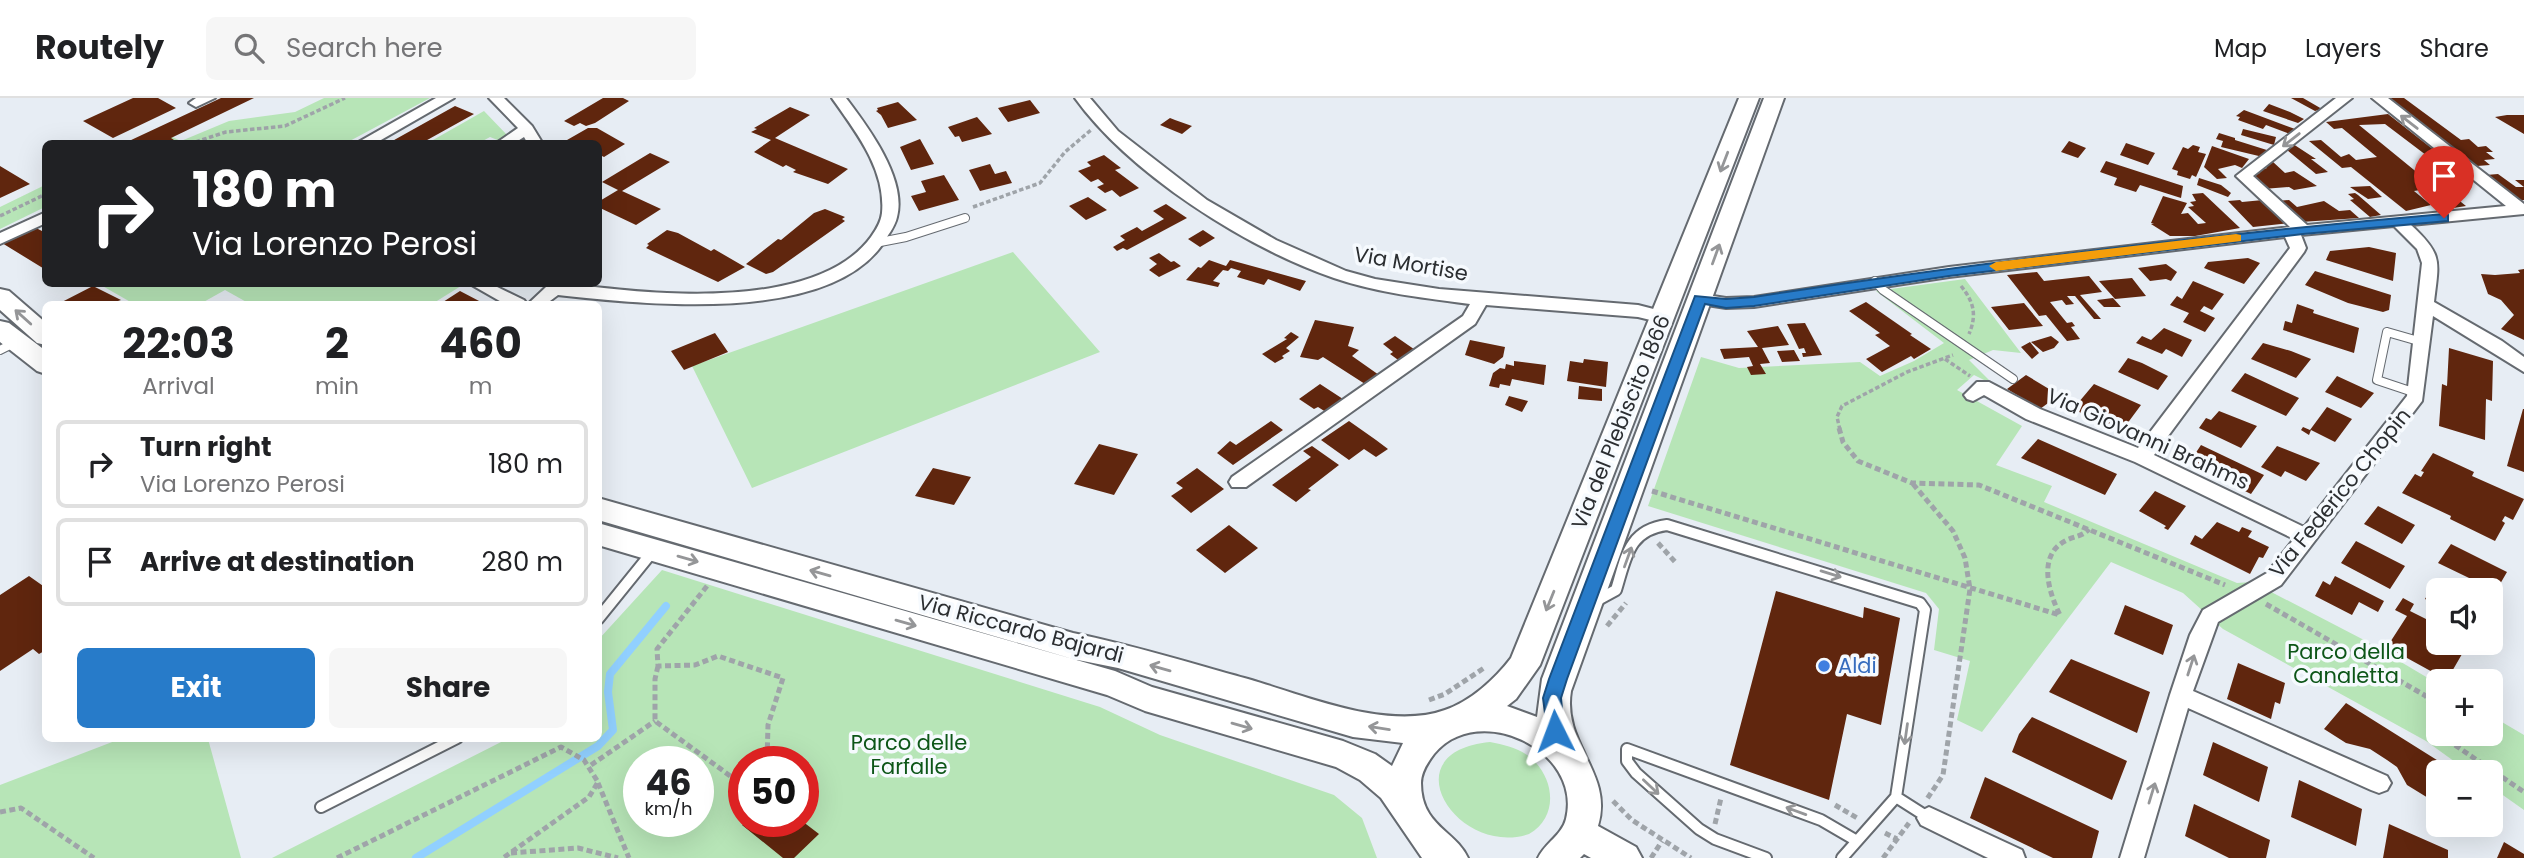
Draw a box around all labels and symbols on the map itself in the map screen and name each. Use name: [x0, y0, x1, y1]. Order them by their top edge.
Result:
one-way arrow: [2400, 114, 2418, 129]
one-way arrow: [2282, 132, 2300, 147]
pin: [2414, 146, 2474, 218]
one-way arrow: [1716, 150, 1729, 172]
street label: Via Mortise: [1352, 239, 1470, 288]
one-way arrow: [1711, 244, 1723, 266]
one-way arrow: [14, 309, 32, 325]
street label: Via del Plebiscito 1866: [1564, 310, 1677, 533]
street label: Via Giovanni Brahms: [2042, 381, 2254, 496]
street label: Via Federico Chopin: [2262, 402, 2417, 584]
one-way arrow: [1623, 546, 1635, 568]
one-way arrow: [676, 554, 698, 567]
one-way arrow: [809, 565, 831, 578]
one-way arrow: [1820, 568, 1842, 581]
street label: Via Riccardo Bajardi: [915, 587, 1127, 670]
one-way arrow: [1542, 589, 1555, 611]
one-way arrow: [895, 617, 917, 630]
park label: Parco della Canaletta: [2287, 637, 2405, 690]
place label: Aldi: [1838, 651, 1877, 680]
one-way arrow: [2186, 654, 2198, 676]
marker: Aldi: [1816, 658, 1832, 674]
one-way arrow: [1149, 660, 1171, 673]
position arrow: [1518, 694, 1592, 768]
one-way arrow: [1230, 720, 1253, 733]
one-way arrow: [1368, 721, 1391, 734]
one-way arrow: [1900, 722, 1913, 745]
park label: Parco delle Farfalle: [851, 728, 967, 781]
speed limit sign: 50: [728, 746, 819, 837]
one-way arrow: [1642, 778, 1659, 795]
one-way arrow: [2146, 782, 2159, 804]
one-way arrow: [1786, 804, 1808, 816]

